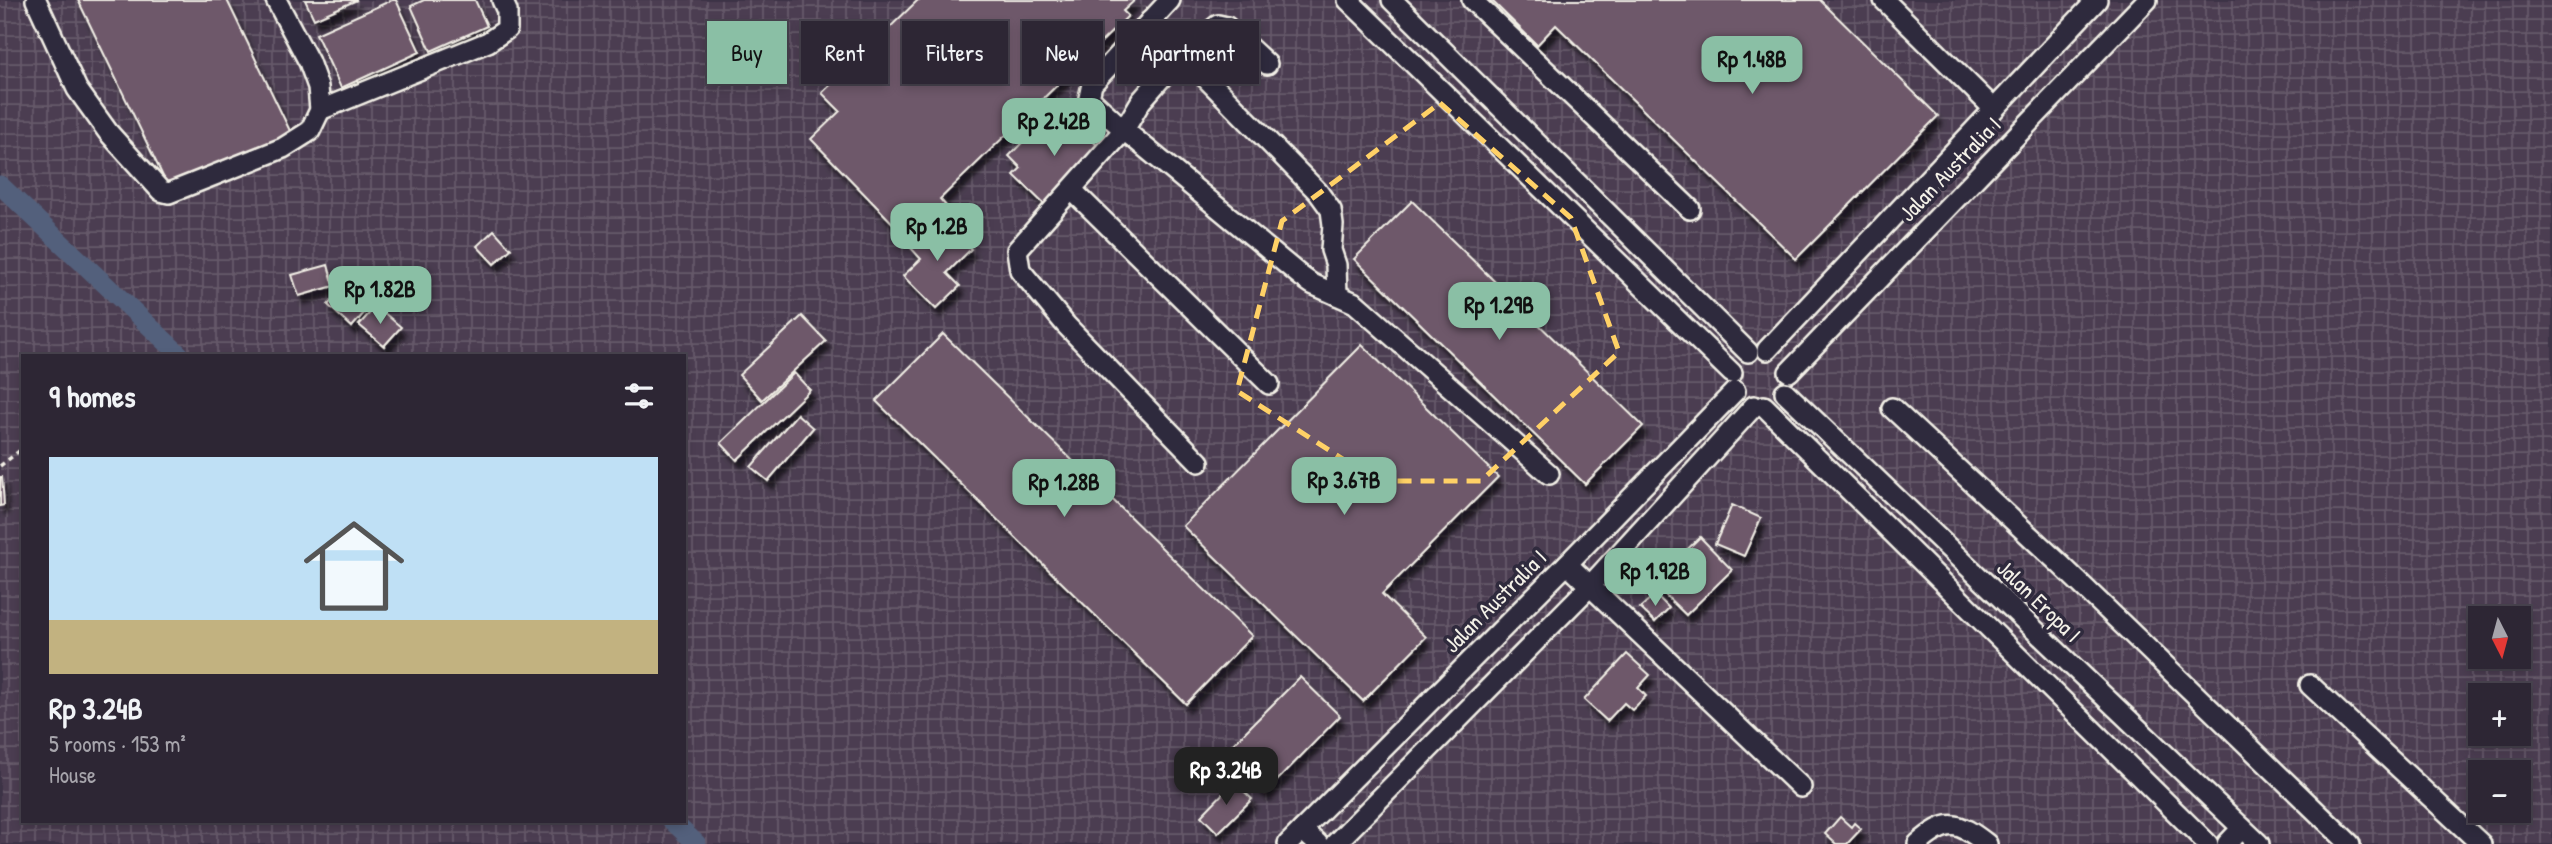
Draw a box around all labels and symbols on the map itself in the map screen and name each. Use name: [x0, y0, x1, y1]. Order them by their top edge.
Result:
pin: Rp 1.48B: [1680, 36, 1824, 96]
pin: Rp 2.42B: [982, 99, 1126, 158]
street label: Jalan Australia I: [1892, 110, 2007, 228]
pin: Rp 1.2B: [872, 204, 1002, 263]
pin: Rp 1.82B: [308, 266, 452, 326]
pin: Rp 1.29B: [1427, 282, 1571, 342]
pin: Rp 3.67B: [1272, 458, 1416, 517]
pin: Rp 1.28B: [992, 460, 1136, 519]
street label: Jalan Australia I: [1436, 542, 1553, 659]
pin: Rp 1.92B: [1583, 548, 1727, 608]
street label: Jalan Eropa I: [1990, 553, 2088, 649]
north arrow: [2468, 606, 2530, 668]
pin: Rp 3.24B: [1154, 748, 1298, 807]

